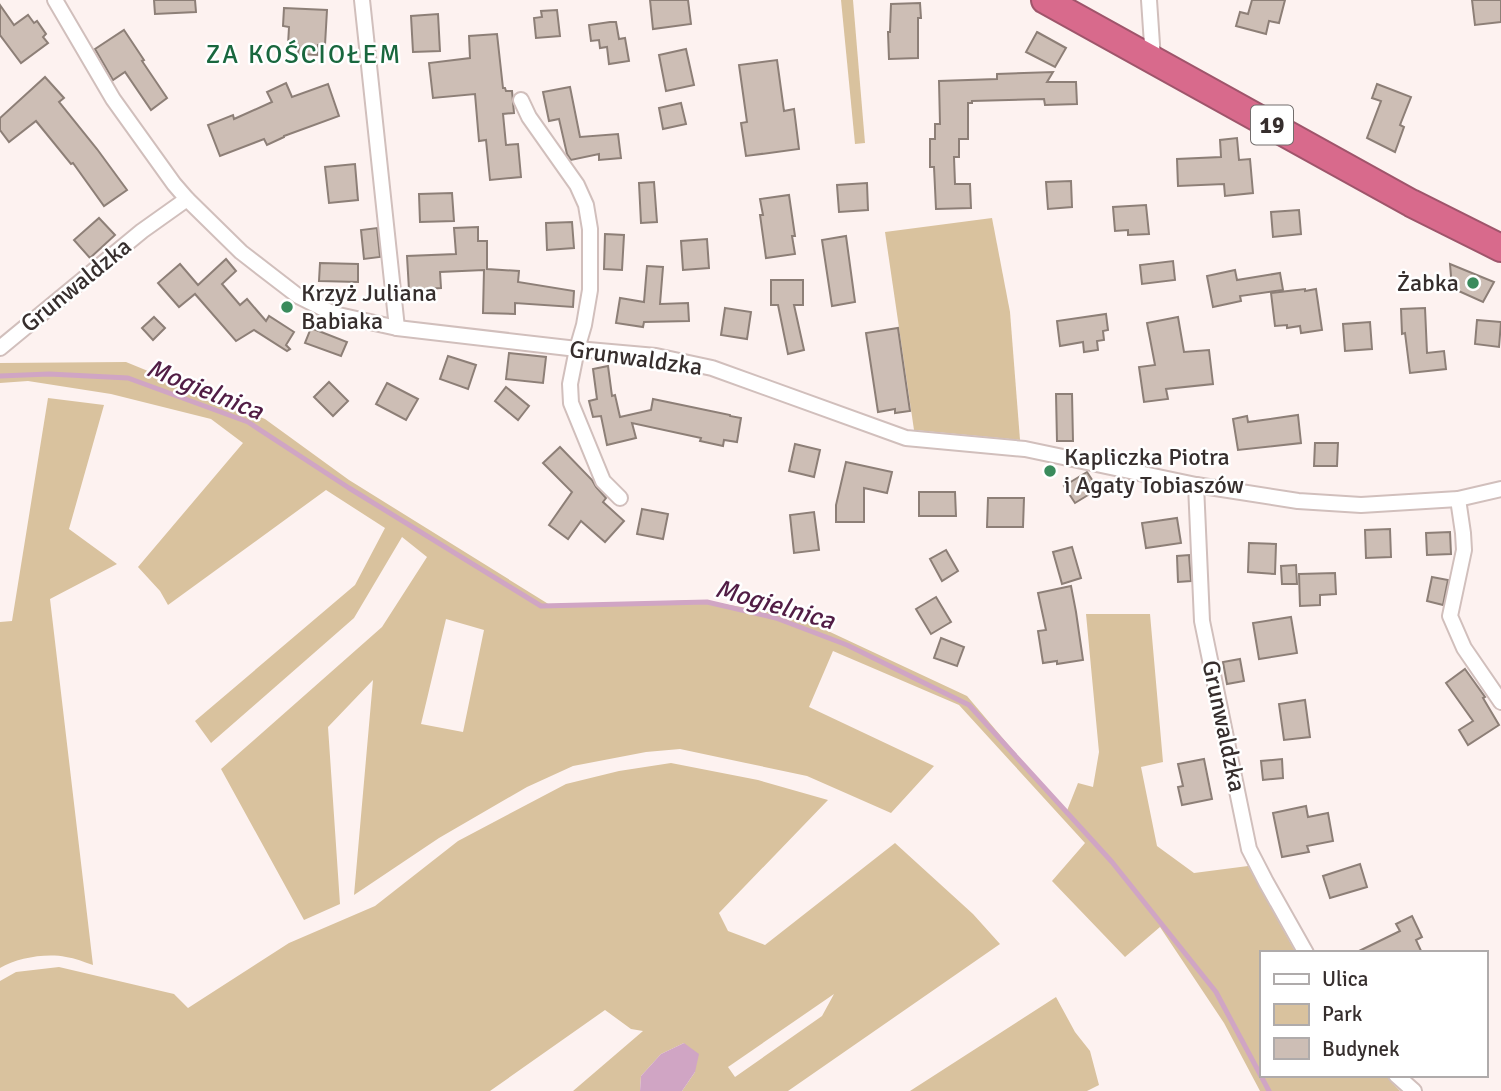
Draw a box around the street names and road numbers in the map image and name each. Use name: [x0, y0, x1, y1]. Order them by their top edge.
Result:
road number: 19: [1251, 106, 1293, 144]
street label: Grunwaldzka: [15, 231, 137, 339]
street label: Grunwaldzka: [568, 334, 704, 382]
street label: Grunwaldzka: [1195, 657, 1253, 795]

